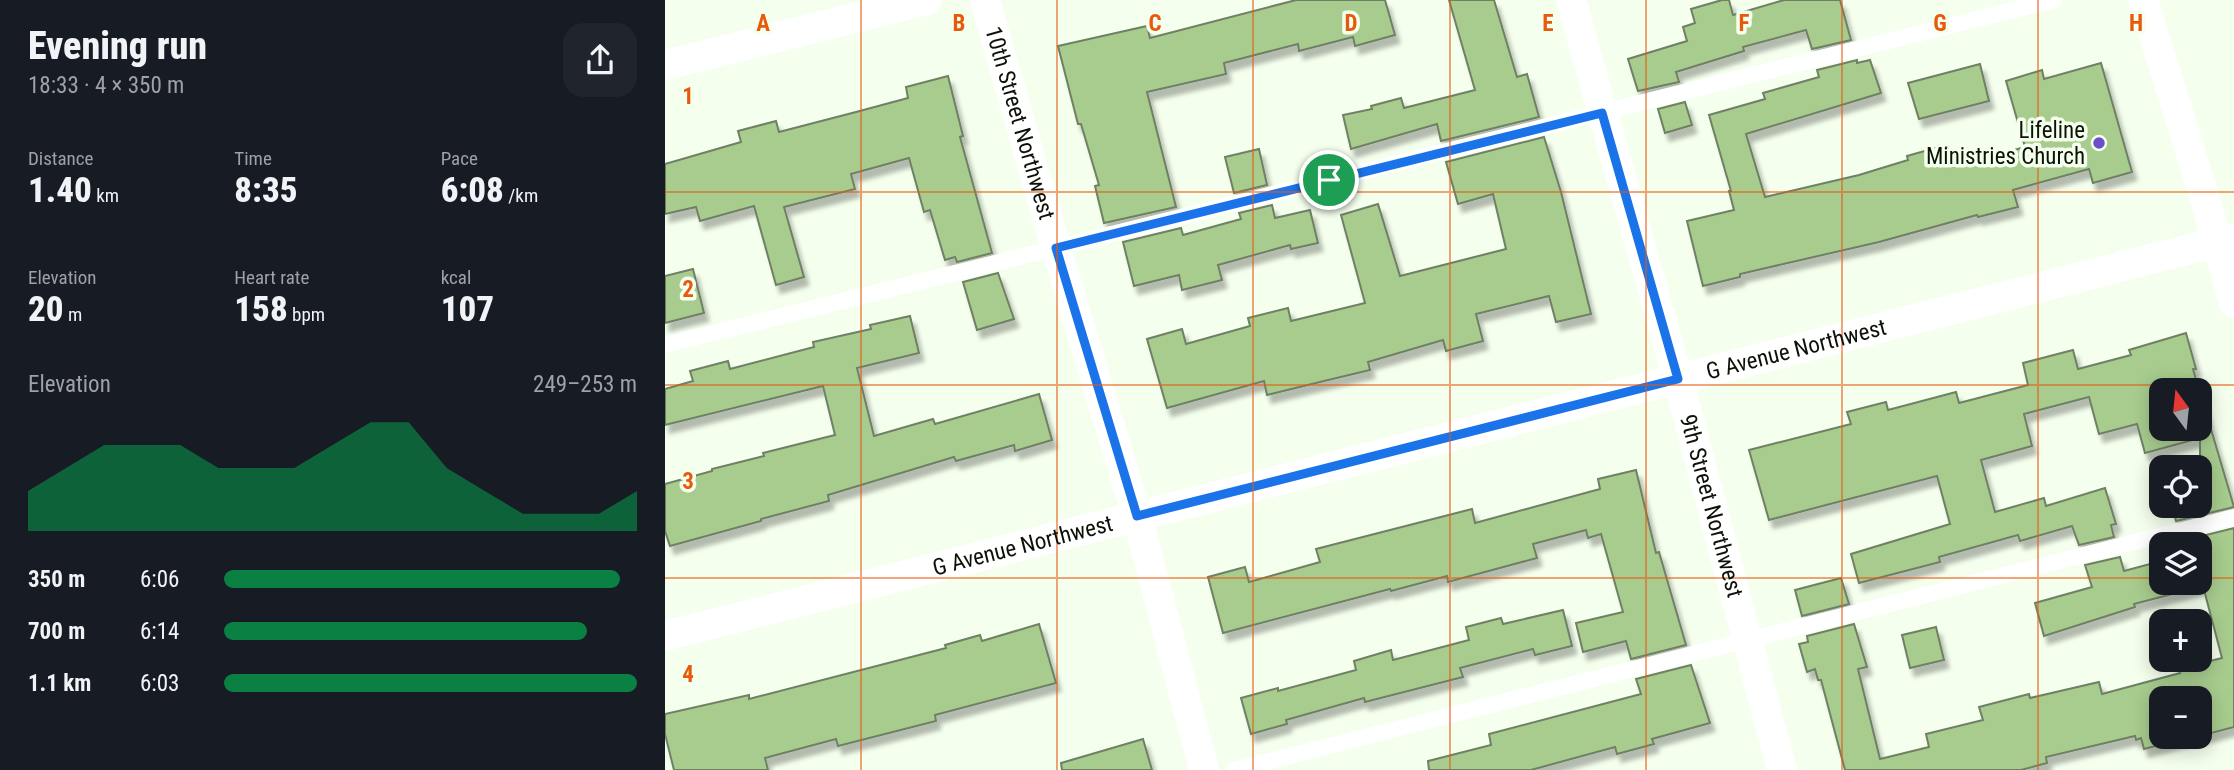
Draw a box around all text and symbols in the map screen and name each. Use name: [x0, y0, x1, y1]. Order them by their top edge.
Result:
text: A: [756, 10, 770, 37]
text: B: [953, 10, 965, 37]
text: C: [1148, 10, 1162, 37]
text: D: [1345, 10, 1358, 37]
text: E: [1542, 10, 1554, 37]
text: F: [1739, 10, 1750, 37]
text: G: [1933, 10, 1947, 37]
text: H: [2129, 10, 2143, 37]
button: share: [563, 23, 637, 97]
street label: 10th Street Northwest: [980, 23, 1061, 223]
text: Evening run: [28, 24, 207, 68]
text: 18:33 · 4 × 350 m: [28, 72, 184, 99]
text: 1: [682, 83, 694, 110]
place label: Lifeline Ministries Church: [1926, 117, 2085, 170]
marker: Lifeline Ministries Church: [2091, 135, 2107, 151]
text: Distance: [28, 147, 93, 170]
text: Time: [234, 147, 272, 170]
text: Pace: [441, 147, 478, 170]
pin: [1299, 150, 1359, 210]
icon: arrive: [1310, 161, 1348, 199]
text: 1.40: [28, 170, 92, 211]
text: 8:35: [234, 170, 298, 211]
text: 6:08: [441, 170, 504, 211]
text: km: [92, 184, 119, 207]
text: /km: [504, 184, 538, 207]
text: Elevation: [28, 266, 96, 289]
text: Heart rate: [234, 266, 309, 289]
text: kcal: [441, 266, 471, 289]
text: 2: [682, 276, 694, 303]
text: 20: [28, 289, 64, 330]
text: 158: [234, 289, 288, 330]
text: 107: [441, 289, 494, 330]
text: m: [64, 303, 82, 326]
text: bpm: [288, 303, 325, 326]
street label: G Avenue Northwest: [1703, 313, 1889, 385]
text: Elevation: [28, 371, 111, 398]
text: 249–253 m: [533, 371, 637, 398]
north arrow: [2149, 378, 2212, 441]
map controls: [2149, 378, 2212, 749]
street label: 9th Street Northwest: [1674, 411, 1749, 600]
button: locate: [2149, 455, 2212, 518]
text: 3: [682, 468, 694, 495]
street label: G Avenue Northwest: [930, 509, 1116, 581]
button: layers: [2149, 532, 2212, 595]
text: 350 m: [28, 566, 85, 593]
text: 6:06: [140, 566, 179, 593]
button: +: [2149, 609, 2212, 672]
text: 700 m: [28, 618, 85, 645]
text: 6:14: [140, 618, 179, 645]
text: 4: [682, 661, 694, 688]
text: 1.1 km: [28, 670, 91, 697]
text: 6:03: [140, 670, 179, 697]
button: −: [2149, 686, 2212, 749]

